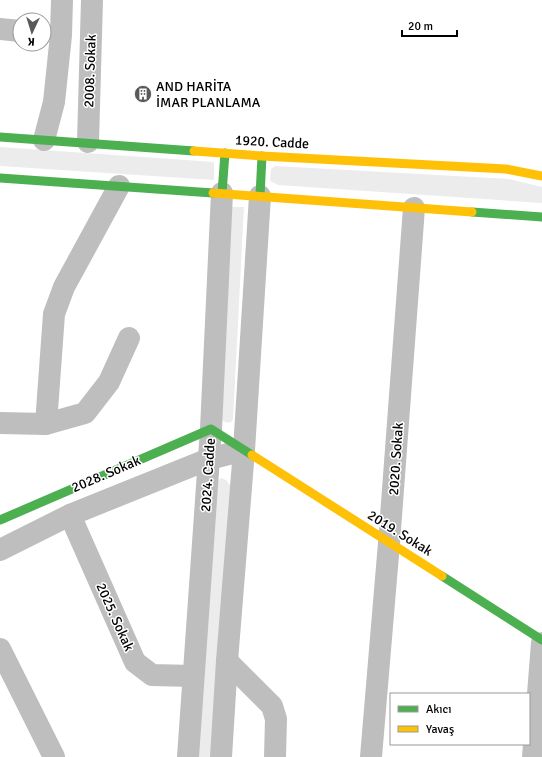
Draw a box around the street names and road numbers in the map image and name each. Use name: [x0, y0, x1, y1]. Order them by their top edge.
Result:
street label: 2008. Sokak: [80, 34, 100, 108]
street label: 1920. Cadde: [234, 132, 310, 152]
street label: 2020. Sokak: [385, 422, 407, 496]
street label: 2024. Cadde: [197, 437, 219, 513]
street label: 2028. Sokak: [69, 452, 143, 496]
street label: 2019. Sokak: [364, 506, 436, 560]
street label: 2025. Sokak: [92, 580, 138, 654]

